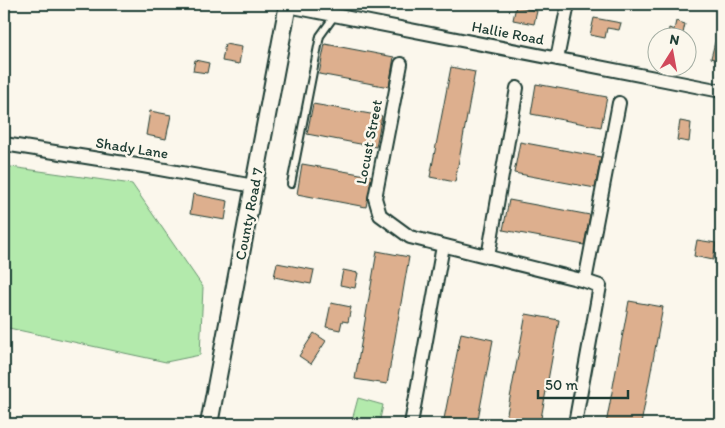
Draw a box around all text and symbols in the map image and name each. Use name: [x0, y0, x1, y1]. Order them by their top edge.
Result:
street label: Hallie Road: [470, 17, 546, 49]
north arrow: [648, 28, 698, 78]
text: N: [668, 30, 681, 49]
street label: Locust Street: [352, 98, 386, 186]
street label: Shady Lane: [94, 133, 170, 163]
street label: County Road 7: [231, 166, 267, 262]
scale bar: [538, 368, 628, 400]
text: 50 m: [545, 376, 578, 394]

